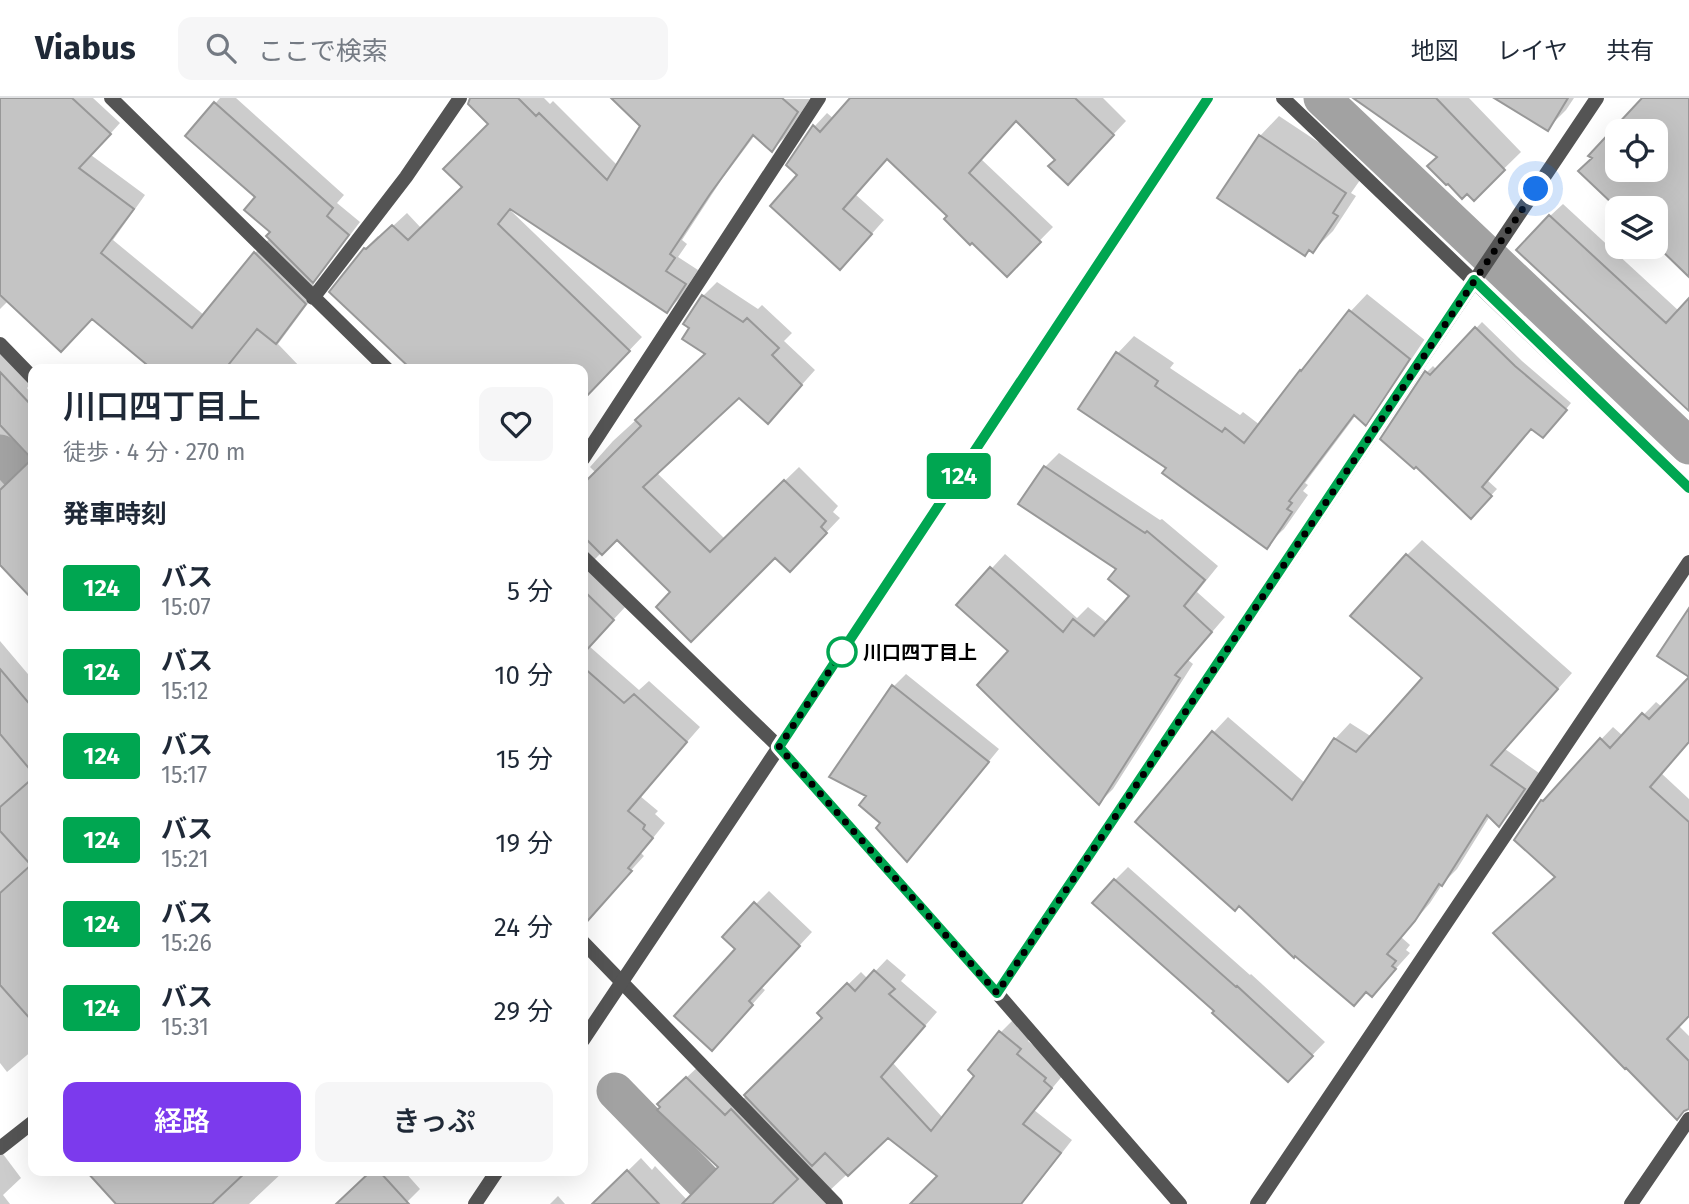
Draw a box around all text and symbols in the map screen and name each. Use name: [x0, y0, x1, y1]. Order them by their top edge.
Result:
search box: [178, 17, 668, 80]
text: Viabus: [35, 28, 136, 68]
icon: search: [202, 29, 240, 67]
text: ここで検索: [258, 36, 388, 67]
text: 地図: [1411, 37, 1459, 65]
text: レイヤ: [1497, 37, 1568, 65]
text: 共有: [1606, 37, 1654, 65]
map controls: [1605, 119, 1668, 259]
button: locate: [1605, 119, 1668, 182]
your location: [1518, 171, 1553, 206]
button: layers: [1605, 196, 1668, 259]
text: 川口四丁目上: [63, 387, 261, 427]
button: heart: [479, 387, 553, 461]
text: 徒歩 · 4 分 · 270 m: [63, 438, 245, 466]
line badge: 124: [919, 453, 999, 499]
text: 124: [941, 462, 977, 490]
text: 発車時刻: [63, 499, 167, 530]
text: バス: [161, 562, 213, 593]
text: 124: [83, 574, 120, 602]
text: 5 分: [507, 576, 553, 607]
text: 15:07: [161, 593, 211, 621]
marker: 川口四丁目上: [827, 637, 857, 667]
place label: 川口四丁目上: [863, 641, 977, 664]
text: バス: [161, 646, 213, 677]
text: 124: [83, 658, 120, 686]
text: 10 分: [494, 660, 553, 691]
text: 15:12: [161, 677, 208, 705]
text: バス: [161, 730, 213, 761]
text: 124: [83, 742, 120, 770]
text: 15 分: [496, 744, 553, 775]
text: 15:17: [161, 761, 207, 789]
text: バス: [161, 814, 213, 845]
text: 124: [83, 826, 120, 854]
text: 19 分: [495, 828, 553, 859]
text: 15:21: [161, 845, 209, 873]
text: バス: [161, 898, 213, 929]
text: 124: [83, 910, 120, 938]
text: 24 分: [494, 912, 553, 943]
text: 15:26: [161, 929, 212, 957]
text: バス: [161, 982, 213, 1013]
text: 124: [83, 994, 120, 1022]
text: 29 分: [494, 996, 553, 1027]
text: 15:31: [161, 1013, 209, 1041]
button: 経路: [63, 1082, 301, 1162]
button: きっぷ: [315, 1082, 553, 1162]

